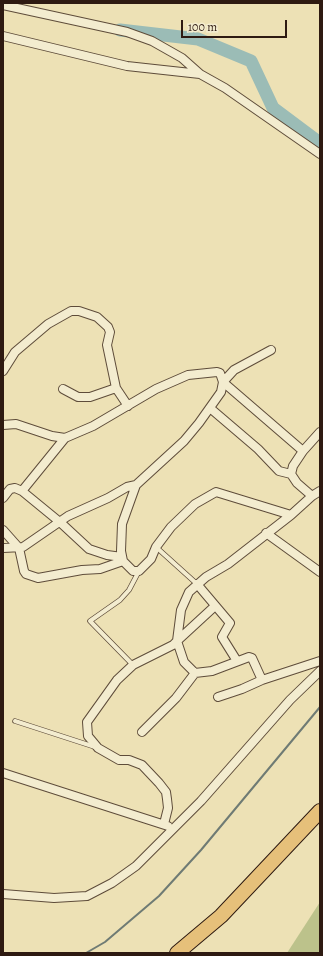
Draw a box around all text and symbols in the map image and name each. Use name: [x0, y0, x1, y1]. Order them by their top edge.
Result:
scale bar: [183, 12, 289, 38]
text: 100 m: [188, 19, 217, 35]

